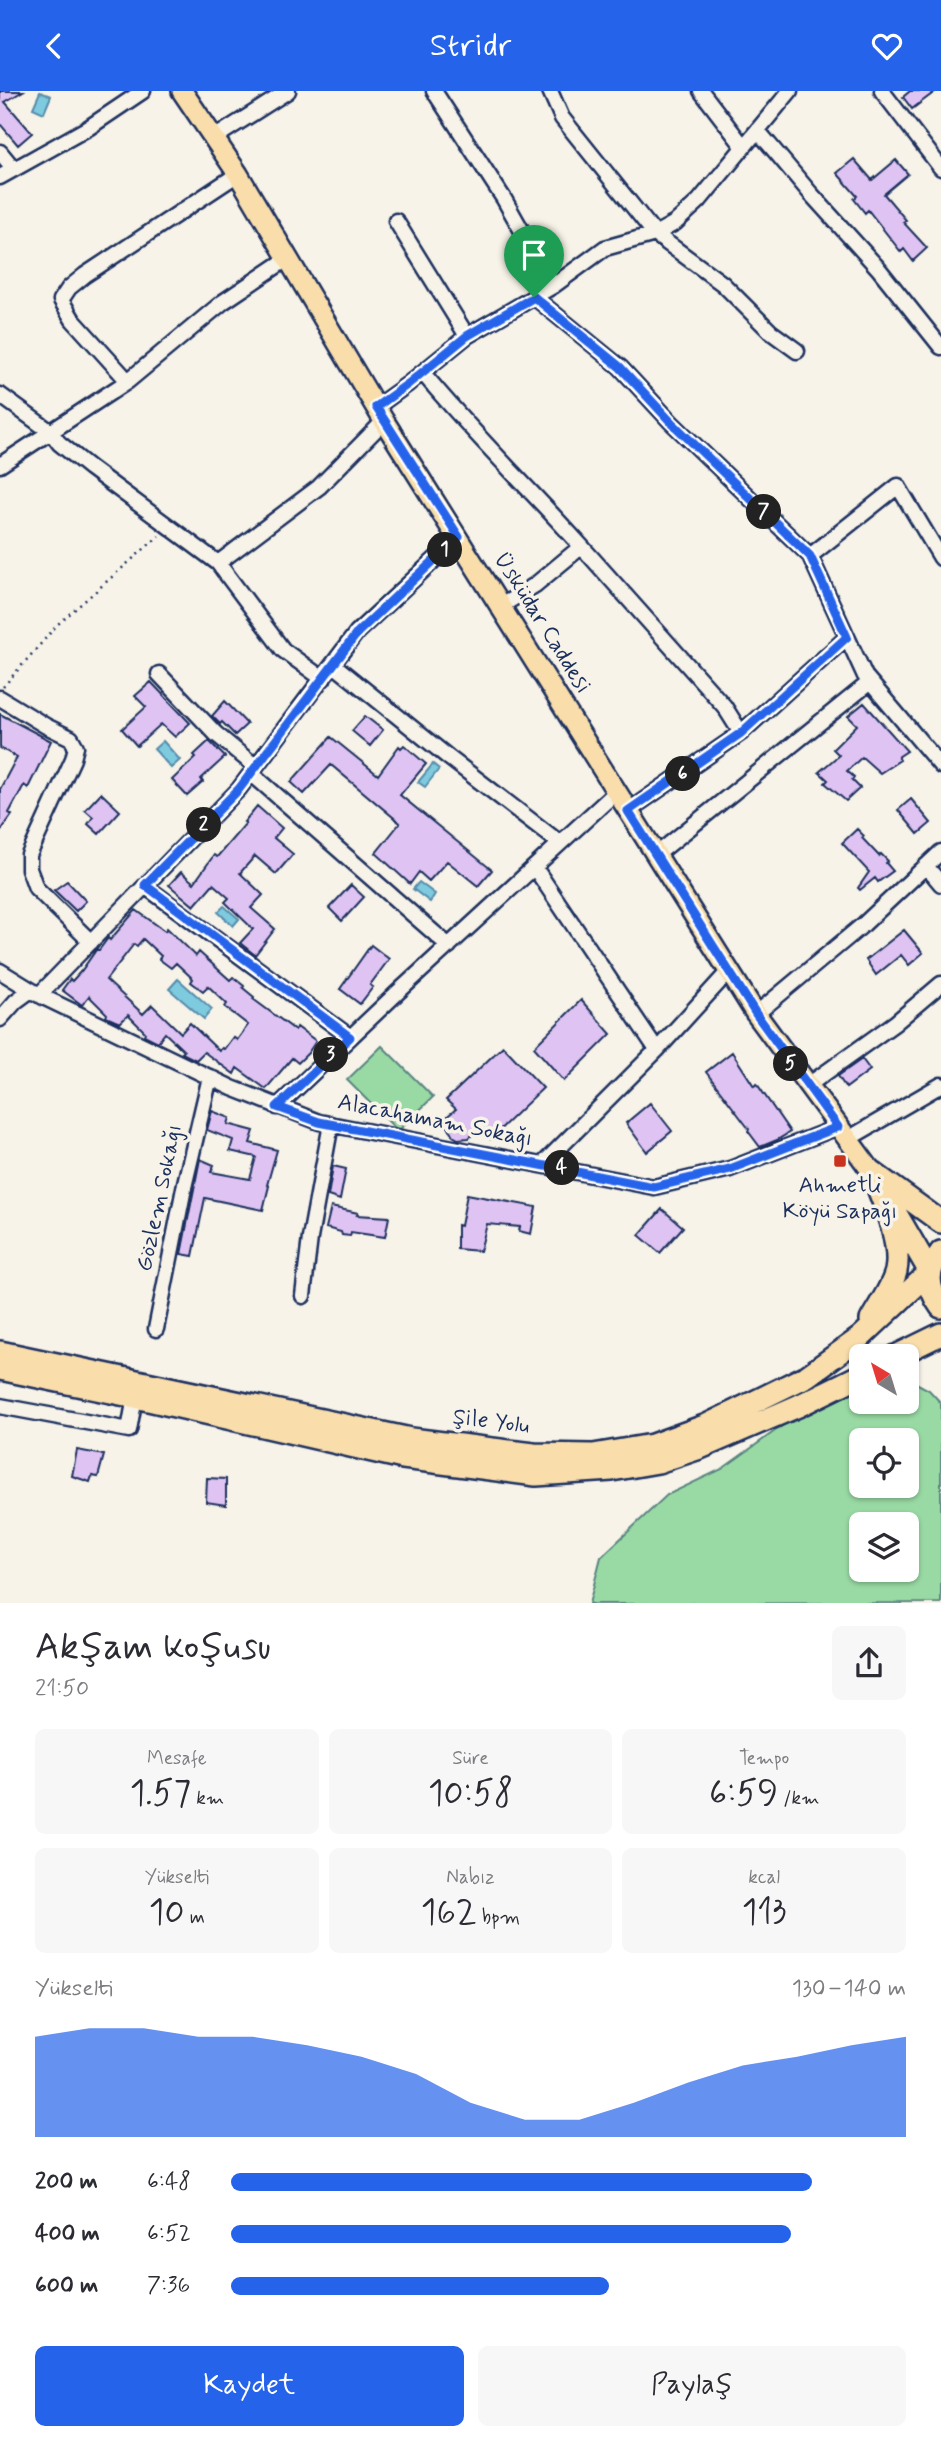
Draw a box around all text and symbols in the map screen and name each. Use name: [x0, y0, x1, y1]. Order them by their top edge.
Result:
text: Stridr: [430, 25, 511, 67]
icon: back: [35, 27, 73, 65]
icon: heart: [868, 27, 906, 65]
pin: [504, 225, 564, 297]
icon: arrive: [515, 236, 553, 274]
pin: 7: [746, 495, 782, 529]
text: 7: [758, 499, 769, 524]
pin: 1: [428, 533, 462, 567]
text: 1: [440, 537, 449, 562]
street label: Üsküdar Caddesi: [486, 546, 598, 700]
pin: 6: [666, 757, 700, 791]
text: 6: [678, 761, 687, 786]
pin: 2: [186, 807, 222, 843]
text: 2: [199, 812, 208, 837]
pin: 3: [314, 1037, 348, 1073]
text: 3: [326, 1042, 335, 1067]
pin: 5: [774, 1047, 808, 1081]
text: 5: [785, 1051, 796, 1076]
street label: Alacahamam Sokağı: [335, 1087, 535, 1155]
street label: Gözlem Sokağı: [130, 1122, 190, 1274]
pin: 4: [544, 1151, 580, 1185]
marker: Ahmetli Köyü Sapağı: [832, 1153, 848, 1169]
text: 4: [556, 1155, 567, 1180]
place label: Ahmetli Köyü Sapağı: [783, 1171, 897, 1227]
north arrow: [849, 1344, 919, 1414]
map controls: [849, 1344, 919, 1582]
street label: Şile Yolu: [451, 1402, 531, 1442]
button: locate: [849, 1428, 919, 1498]
button: layers: [849, 1512, 919, 1582]
text: Akşam koşusu: [35, 1623, 271, 1672]
button: share: [832, 1626, 906, 1700]
text: 21:50: [35, 1674, 89, 1704]
text: Mesafe: [147, 1746, 207, 1771]
text: Süre: [452, 1746, 489, 1771]
text: Tempo: [739, 1746, 789, 1771]
text: 1.57: [130, 1771, 191, 1817]
text: 10:58: [428, 1771, 513, 1817]
text: 6:59: [709, 1771, 778, 1817]
text: km: [191, 1786, 224, 1811]
text: /km: [778, 1786, 819, 1811]
text: Yükselti: [145, 1865, 209, 1890]
text: Nabız: [446, 1865, 495, 1890]
text: kcal: [748, 1865, 780, 1890]
text: 10: [149, 1890, 185, 1936]
text: 162: [421, 1890, 477, 1936]
text: 113: [742, 1890, 787, 1936]
text: m: [185, 1905, 205, 1930]
text: bpm: [477, 1905, 520, 1930]
text: Yükselti: [35, 1974, 113, 2004]
text: 130–140 m: [792, 1974, 906, 2004]
text: 200 m: [35, 2167, 98, 2197]
text: 6:48: [147, 2167, 191, 2197]
text: 400 m: [35, 2219, 100, 2249]
text: 6:52: [147, 2219, 191, 2249]
text: 600 m: [35, 2271, 98, 2301]
text: 7:36: [147, 2271, 190, 2301]
button: Kaydet: [35, 2346, 464, 2426]
button: Paylaş: [478, 2346, 906, 2426]

